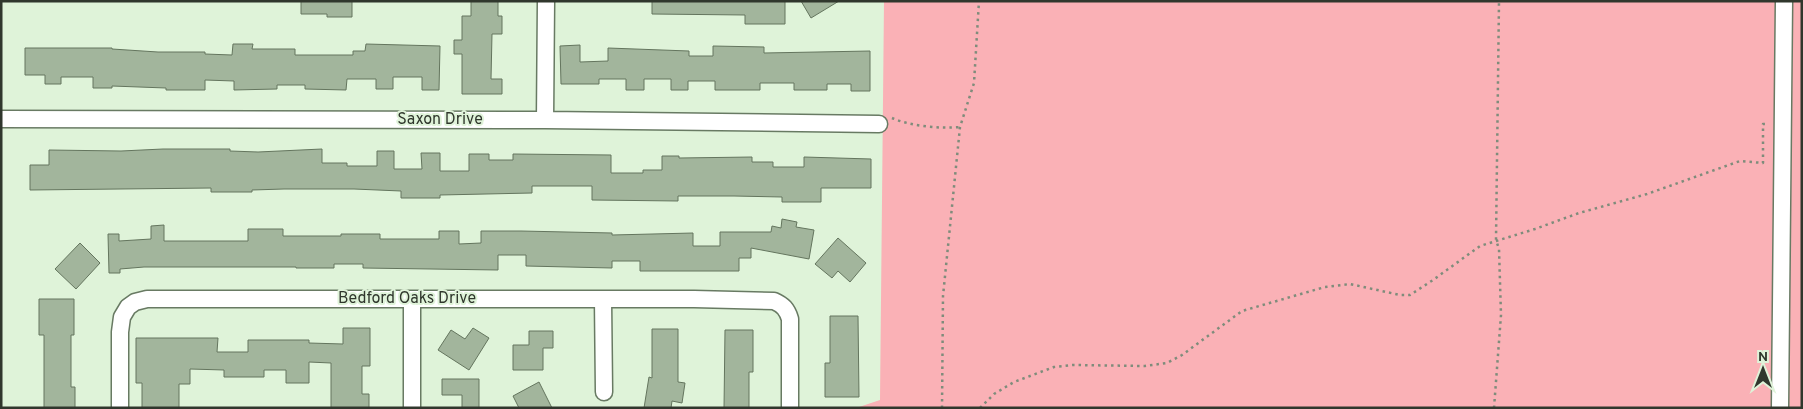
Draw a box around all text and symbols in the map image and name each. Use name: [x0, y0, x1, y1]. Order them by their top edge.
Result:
street label: Saxon Drive: [397, 110, 483, 130]
street label: Bedford Oaks Drive: [338, 289, 476, 309]
north arrow: [1738, 344, 1788, 394]
text: N: [1758, 349, 1768, 366]

